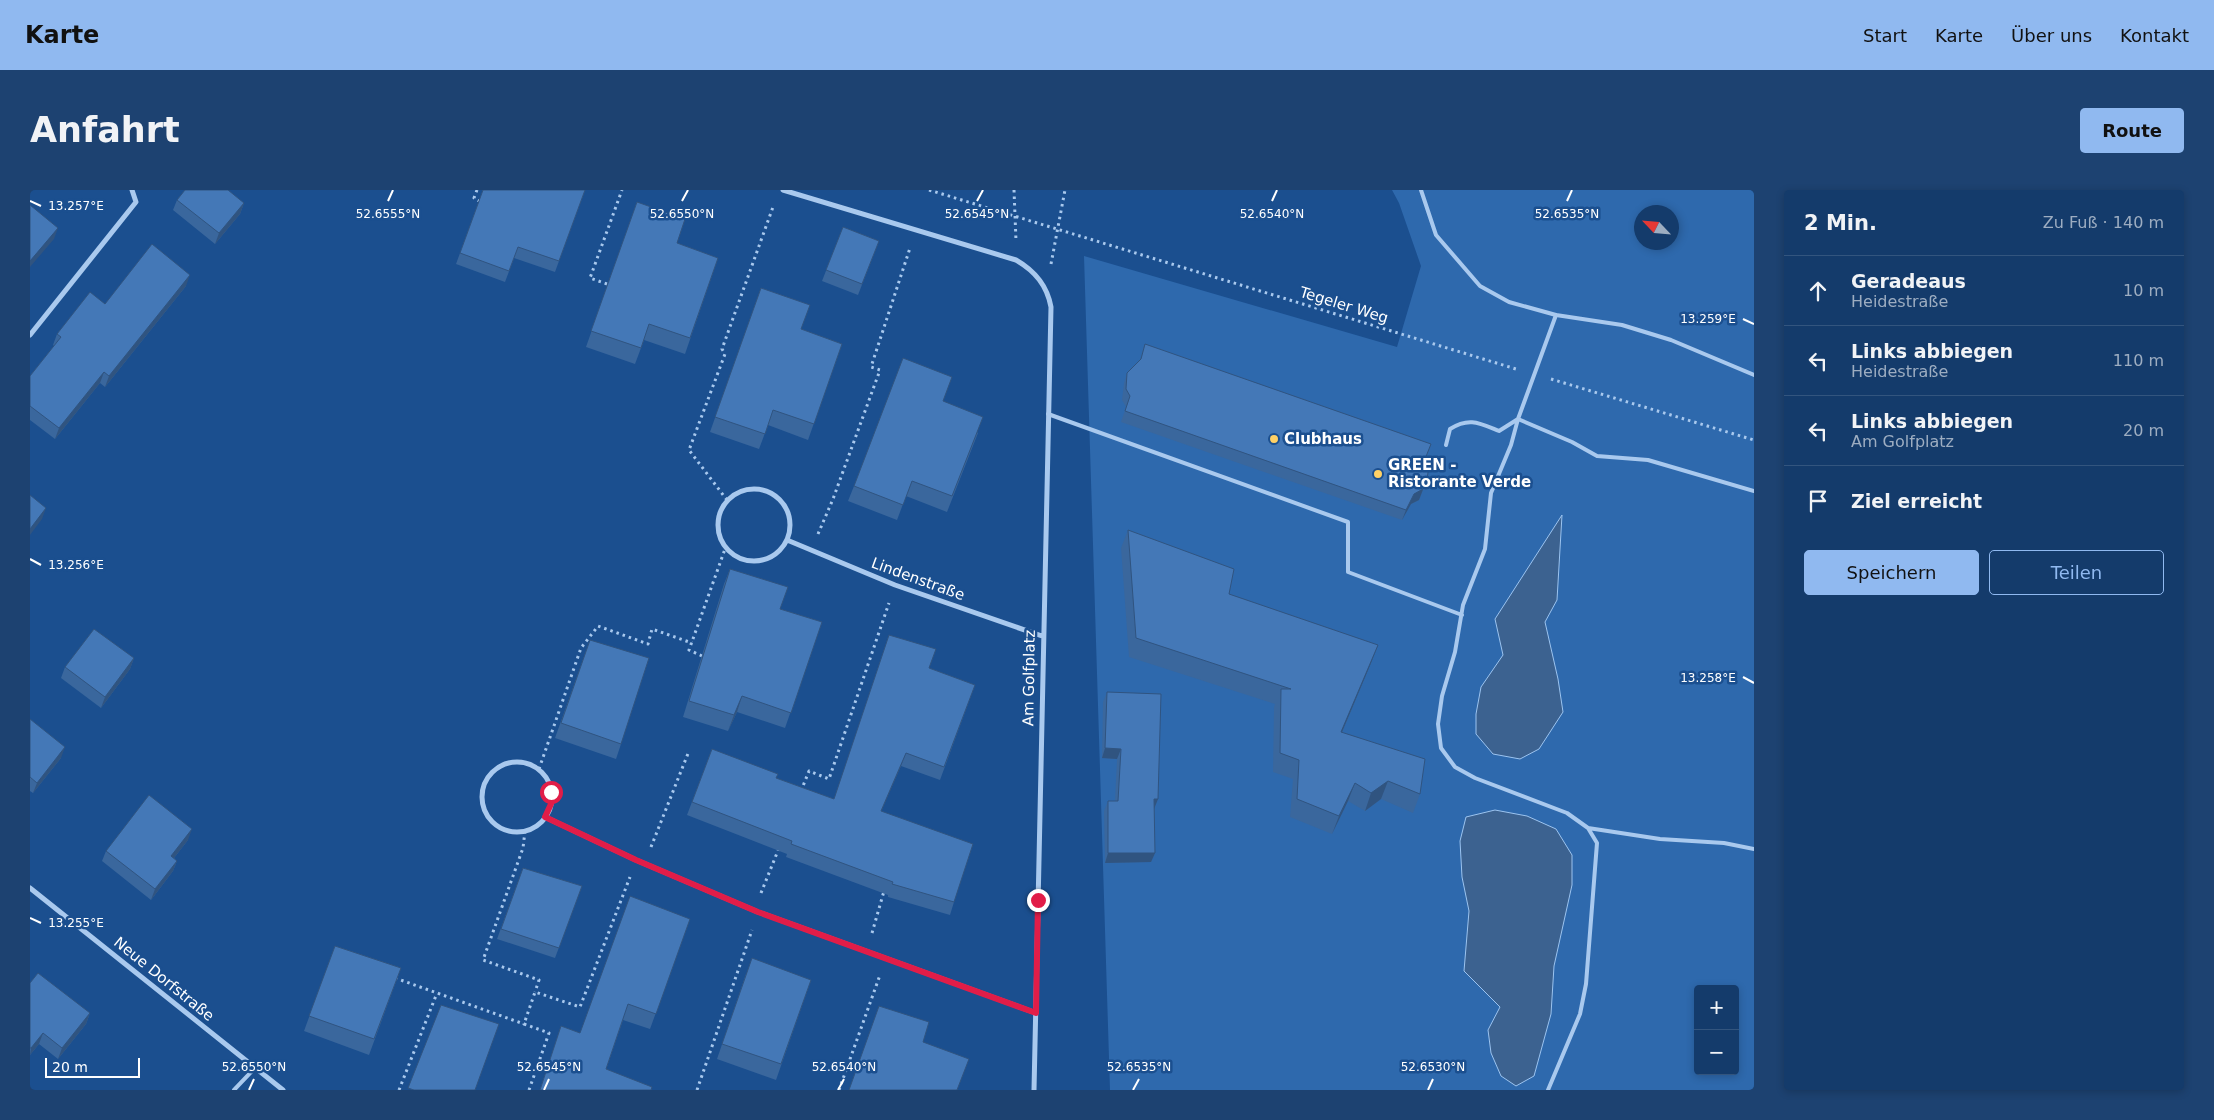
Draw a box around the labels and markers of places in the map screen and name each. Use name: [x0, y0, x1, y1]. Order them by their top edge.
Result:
place label: Clubhaus: [1284, 430, 1362, 448]
marker: Clubhaus: [1268, 433, 1280, 445]
place label: GREEN - Ristorante Verde: [1388, 456, 1531, 491]
marker: GREEN - Ristorante Verde: [1372, 468, 1384, 480]

